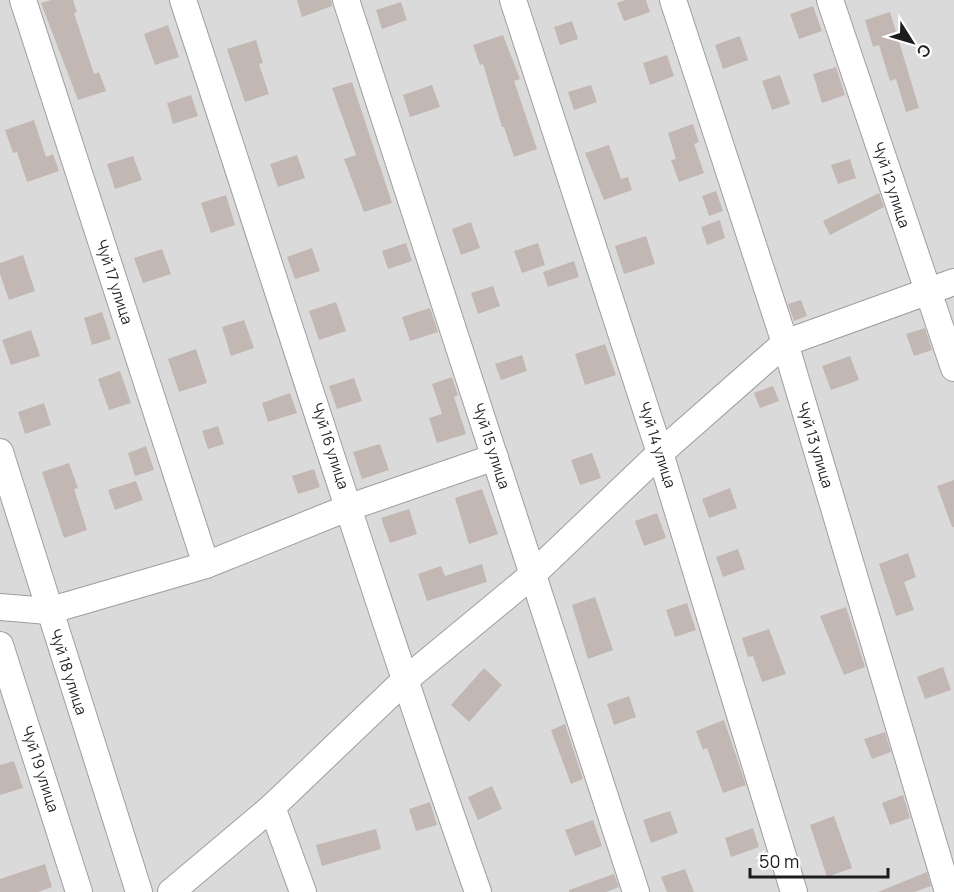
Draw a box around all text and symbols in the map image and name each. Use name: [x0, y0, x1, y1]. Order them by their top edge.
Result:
north arrow: [882, 12, 942, 72]
text: С: [912, 40, 936, 63]
street label: Чуй 12 улица: [868, 139, 915, 230]
street label: Чуй 17 улица: [91, 237, 138, 327]
street label: Чуй 14 улица: [634, 399, 681, 491]
street label: Чуй 13 улица: [792, 399, 838, 490]
street label: Чуй 16 улица: [307, 400, 354, 492]
street label: Чуй 15 улица: [468, 400, 515, 491]
street label: Чуй 18 улица: [45, 626, 92, 717]
street label: Чуй 19 улица: [17, 723, 64, 815]
scale bar: [750, 841, 888, 879]
text: 50 m: [759, 849, 799, 873]

